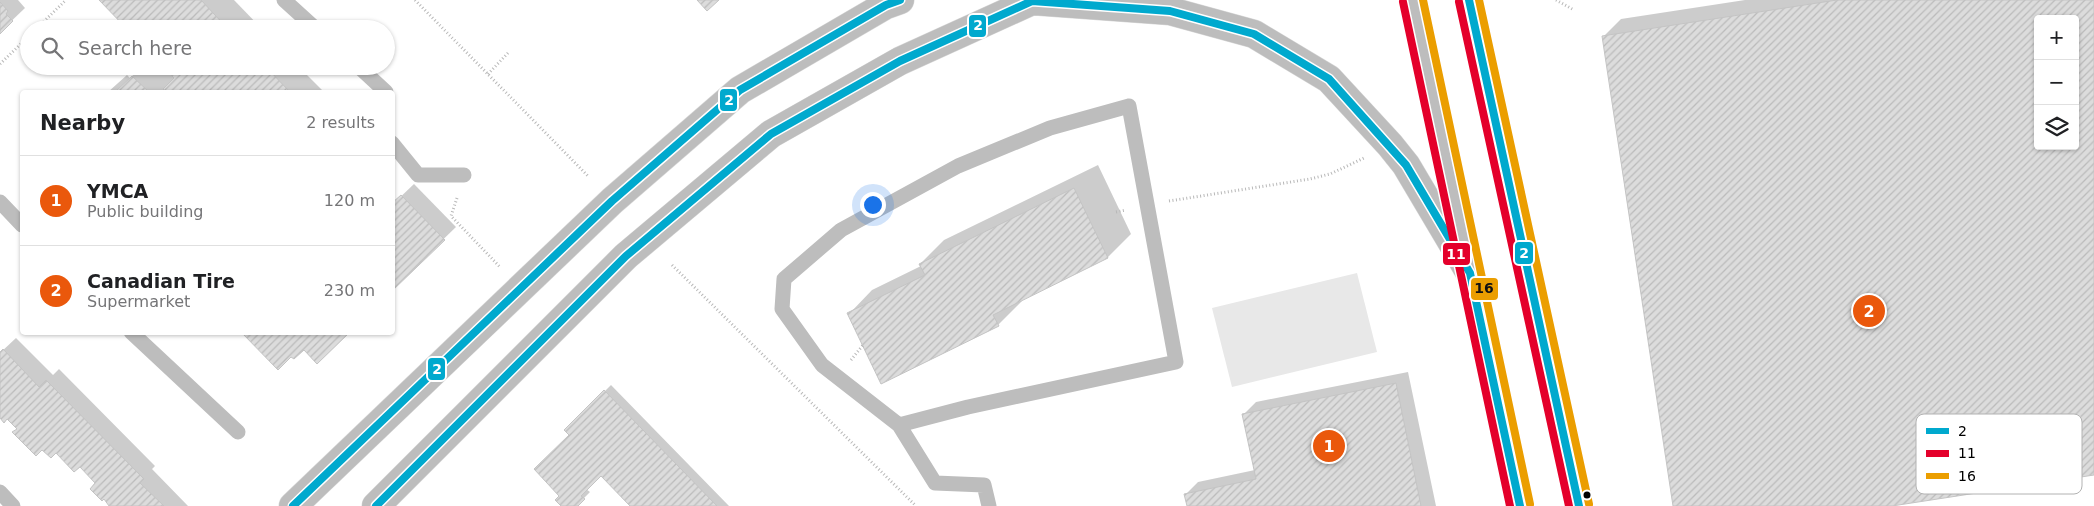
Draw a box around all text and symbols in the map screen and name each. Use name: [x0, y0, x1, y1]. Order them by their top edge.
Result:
line badge: 2: [968, 14, 987, 38]
map controls: [2034, 15, 2079, 150]
button: +: [2034, 15, 2079, 60]
text: 2: [973, 17, 983, 33]
search box: [20, 20, 395, 75]
icon: search: [38, 34, 66, 62]
text: Search here: [78, 37, 192, 59]
button: −: [2034, 60, 2079, 105]
line badge: 2: [719, 88, 738, 112]
text: 2: [724, 92, 734, 108]
button: layers: [2034, 105, 2079, 150]
text: Nearby: [40, 111, 125, 135]
text: 2 results: [306, 113, 375, 132]
text: YMCA: [87, 180, 148, 202]
text: 1: [50, 191, 62, 210]
text: 120 m: [324, 191, 375, 210]
your location: [860, 192, 886, 218]
text: Public building: [87, 202, 204, 221]
line badge: 2: [1514, 241, 1534, 265]
line badge: 11: [1442, 242, 1471, 266]
text: 2: [1519, 245, 1529, 261]
text: 11: [1446, 246, 1466, 262]
text: Canadian Tire: [87, 270, 235, 292]
line badge: 16: [1470, 277, 1499, 301]
text: 16: [1474, 280, 1494, 296]
text: 2: [50, 281, 62, 300]
text: 230 m: [324, 281, 375, 300]
text: Supermarket: [87, 292, 190, 311]
pin: 2: [1853, 292, 1885, 330]
line badge: 2: [427, 357, 446, 381]
text: 2: [432, 361, 442, 377]
legend: [1916, 414, 2082, 494]
text: 2: [1958, 423, 1967, 439]
pin: 1: [1313, 427, 1345, 465]
text: 11: [1958, 445, 1976, 461]
text: 16: [1958, 468, 1976, 484]
unlabelled marker: [1582, 490, 1592, 500]

